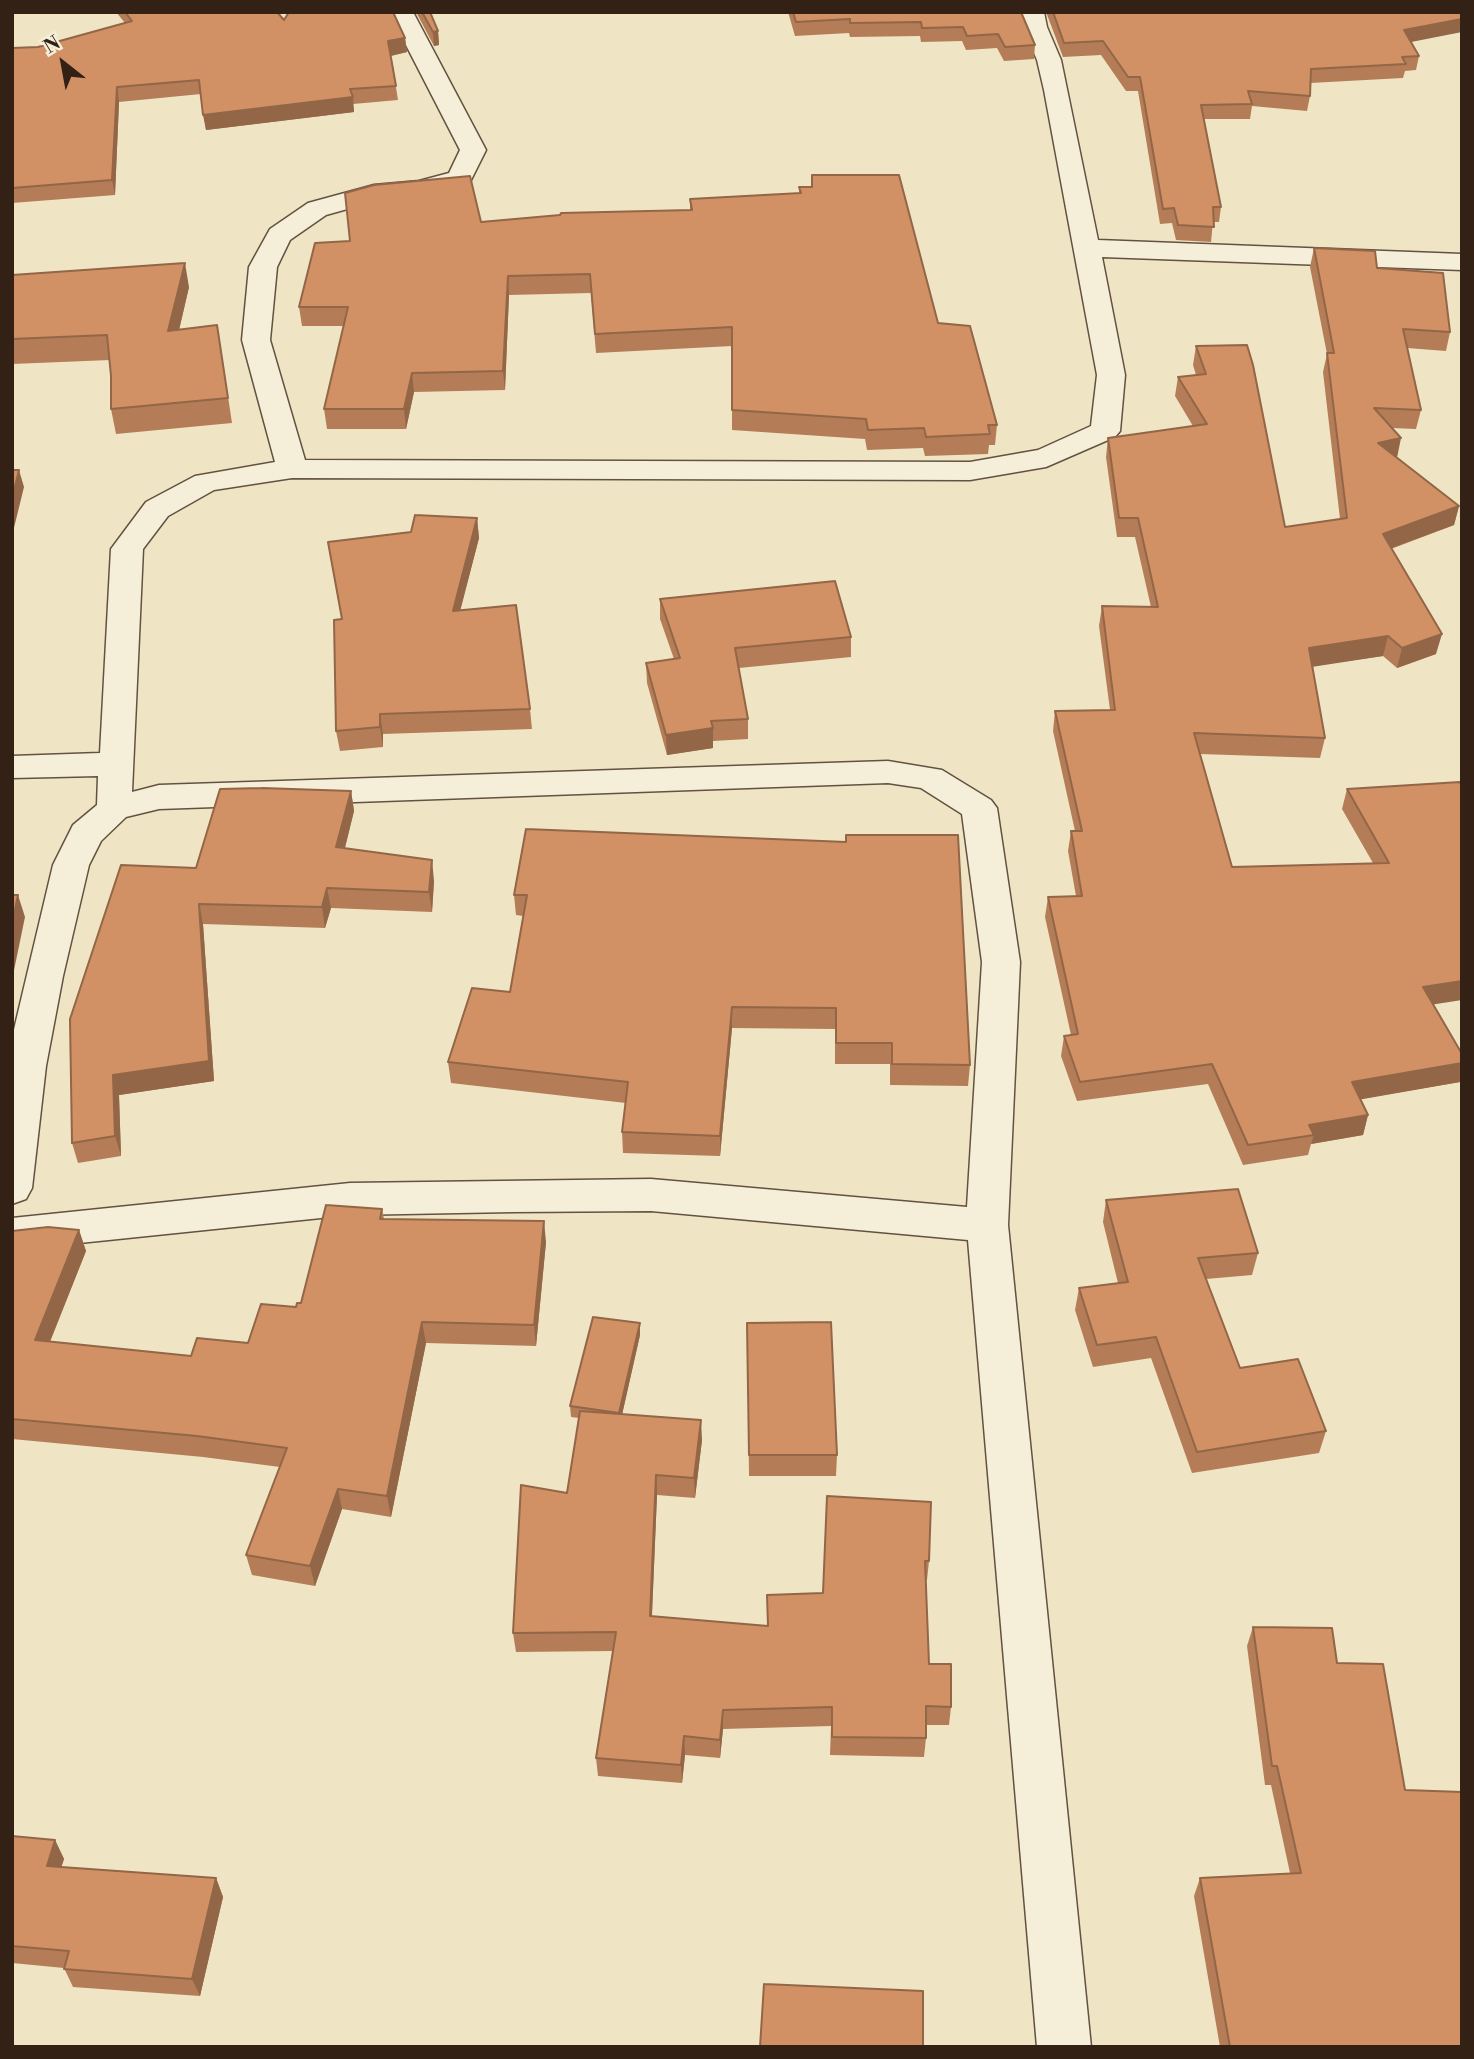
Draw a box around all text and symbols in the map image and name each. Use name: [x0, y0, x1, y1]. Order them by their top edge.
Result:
north arrow: [28, 28, 98, 98]
text: N: [40, 31, 65, 59]

